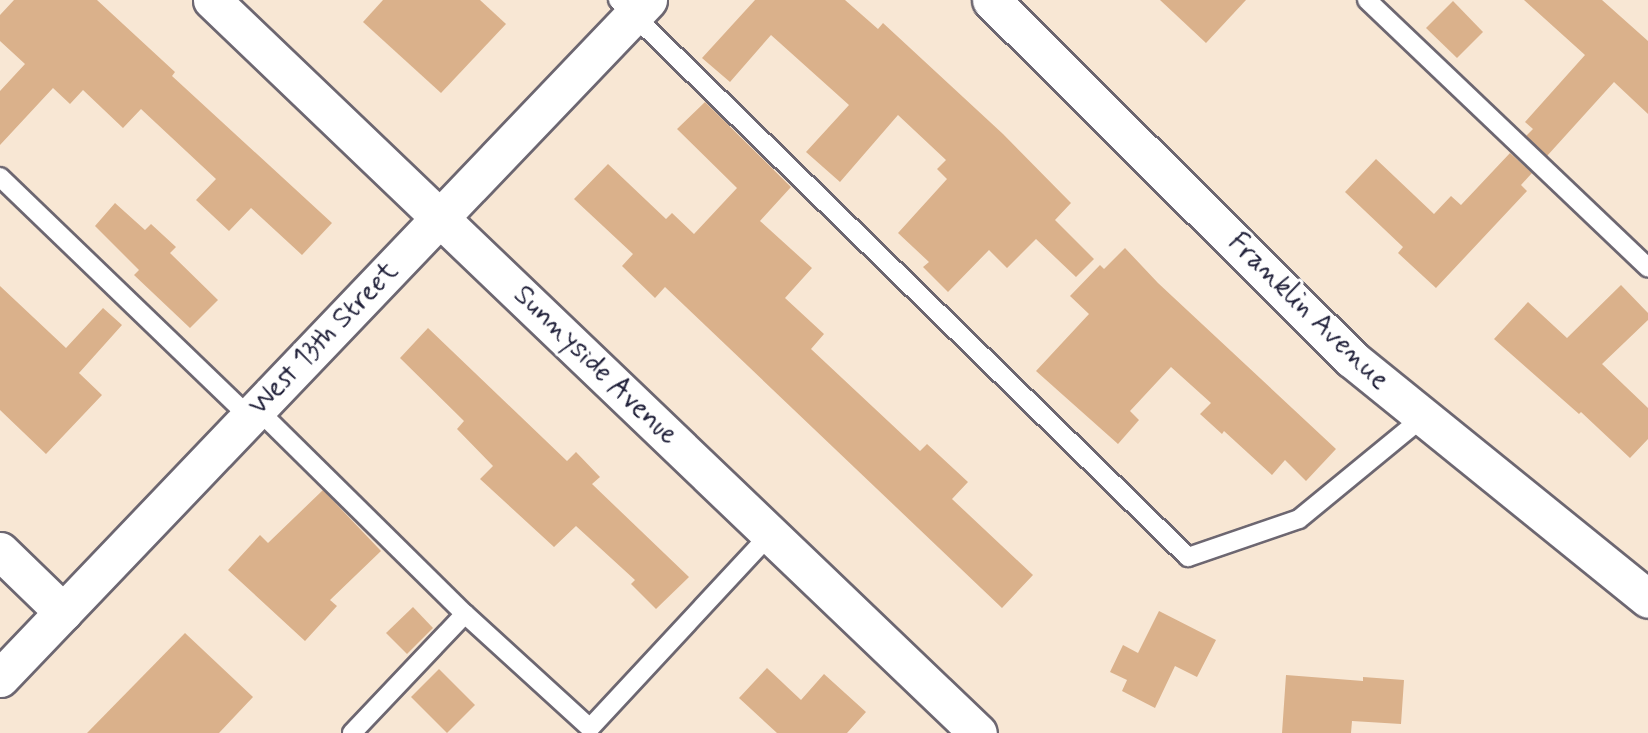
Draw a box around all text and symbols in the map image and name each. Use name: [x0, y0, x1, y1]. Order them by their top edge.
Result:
street label: Franklin Avenue: [1223, 230, 1393, 394]
street label: West 13th Street: [242, 255, 406, 423]
street label: Sunnyside Avenue: [504, 277, 686, 455]

